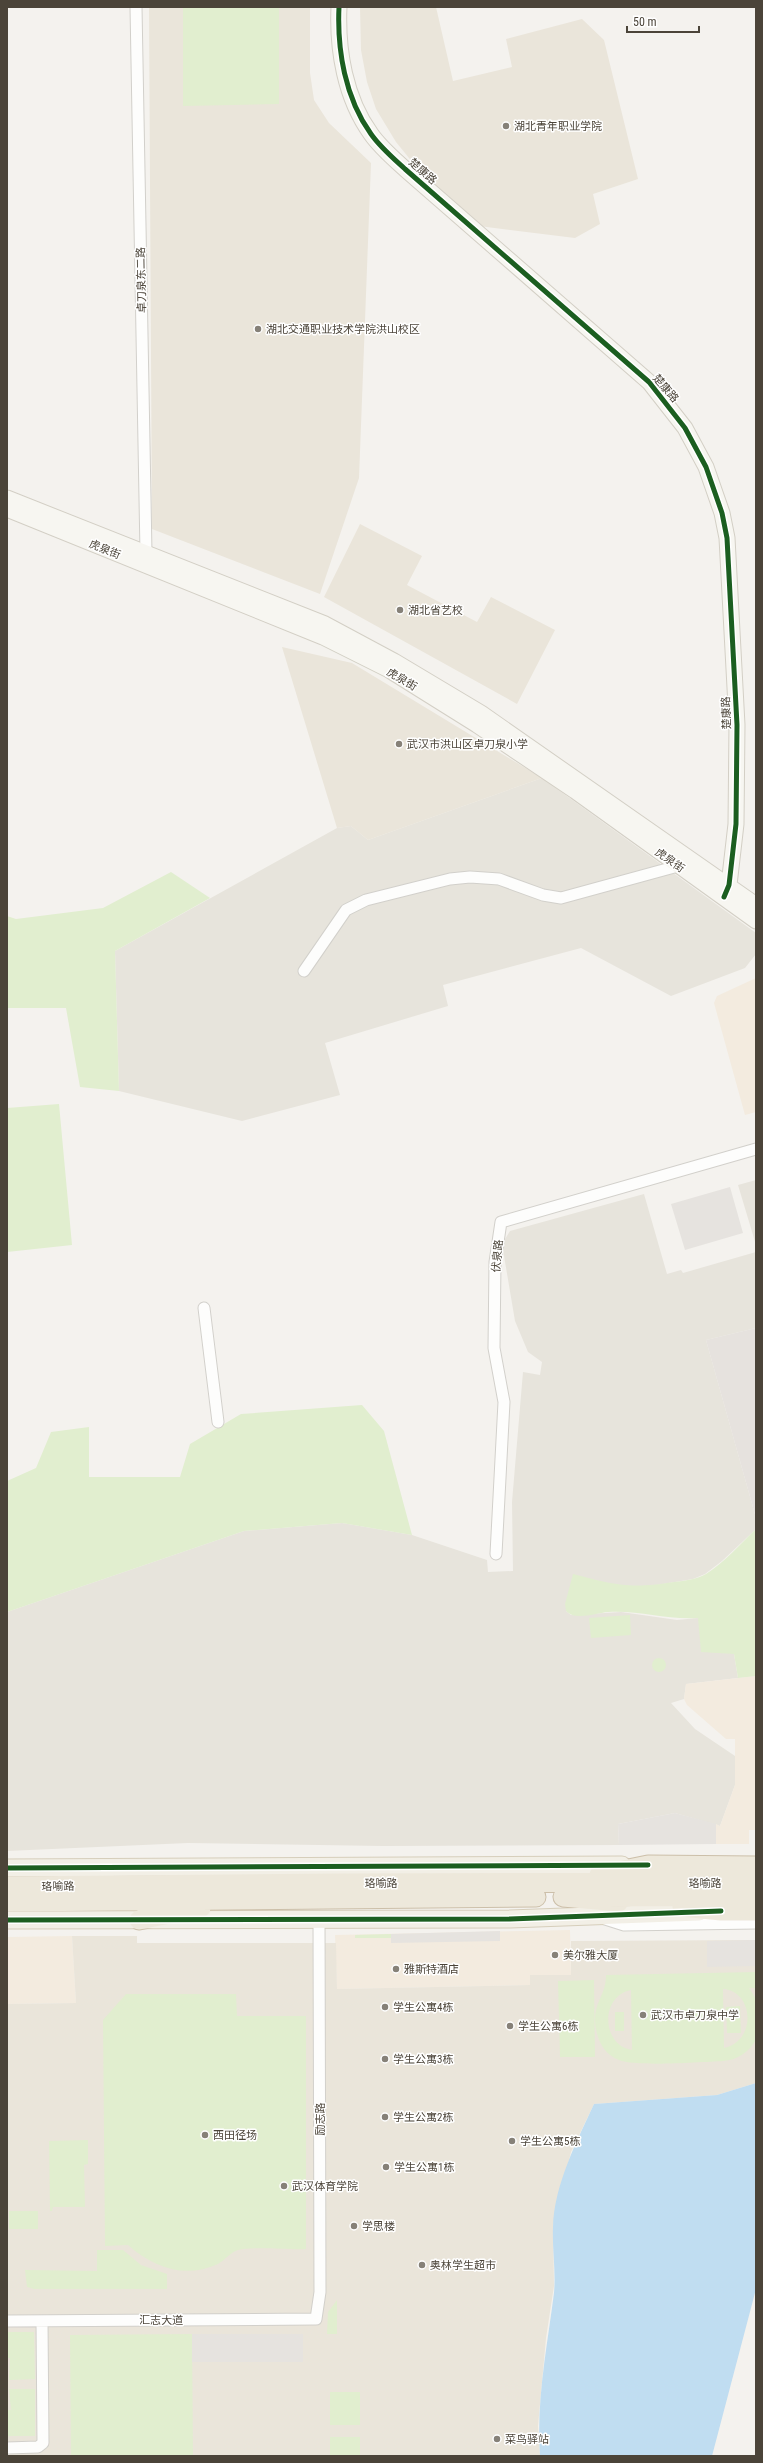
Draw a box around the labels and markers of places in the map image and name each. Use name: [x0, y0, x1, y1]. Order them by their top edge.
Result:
place label: 湖北青年职业学院: [514, 120, 602, 133]
marker: 湖北青年职业学院: [501, 121, 511, 131]
place label: 湖北交通职业技术学院洪山校区: [266, 323, 420, 336]
marker: 湖北交通职业技术学院洪山校区: [253, 324, 263, 334]
place label: 湖北省艺校: [408, 604, 463, 617]
marker: 湖北省艺校: [395, 605, 405, 615]
place label: 武汉市洪山区卓刀泉小学: [407, 738, 528, 751]
marker: 武汉市洪山区卓刀泉小学: [394, 739, 404, 749]
place label: 美尔雅大厦: [563, 1949, 618, 1962]
marker: 美尔雅大厦: [550, 1950, 560, 1960]
place label: 雅斯特酒店: [404, 1963, 459, 1976]
marker: 雅斯特酒店: [391, 1964, 401, 1974]
place label: 学生公寓4栋: [393, 2001, 453, 2014]
marker: 学生公寓4栋: [380, 2002, 390, 2012]
place label: 武汉市卓刀泉中学: [651, 2009, 739, 2022]
marker: 武汉市卓刀泉中学: [638, 2010, 648, 2020]
place label: 学生公寓6栋: [518, 2020, 578, 2033]
marker: 学生公寓6栋: [505, 2021, 515, 2031]
place label: 学生公寓3栋: [393, 2053, 453, 2066]
marker: 学生公寓3栋: [380, 2054, 390, 2064]
place label: 学生公寓2栋: [393, 2111, 453, 2124]
marker: 学生公寓2栋: [380, 2112, 390, 2122]
place label: 西田径场: [213, 2129, 257, 2142]
marker: 西田径场: [200, 2130, 210, 2140]
place label: 学生公寓5栋: [520, 2135, 580, 2148]
marker: 学生公寓5栋: [507, 2136, 517, 2146]
place label: 学生公寓1栋: [394, 2161, 454, 2174]
marker: 学生公寓1栋: [381, 2162, 391, 2172]
place label: 武汉体育学院: [292, 2180, 358, 2193]
marker: 武汉体育学院: [279, 2181, 289, 2191]
place label: 学思楼: [362, 2220, 395, 2233]
marker: 学思楼: [349, 2221, 359, 2231]
place label: 奥林学生超市: [430, 2259, 496, 2272]
marker: 奥林学生超市: [417, 2260, 427, 2270]
place label: 菜鸟驿站: [505, 2433, 549, 2446]
marker: 菜鸟驿站: [492, 2434, 502, 2444]

